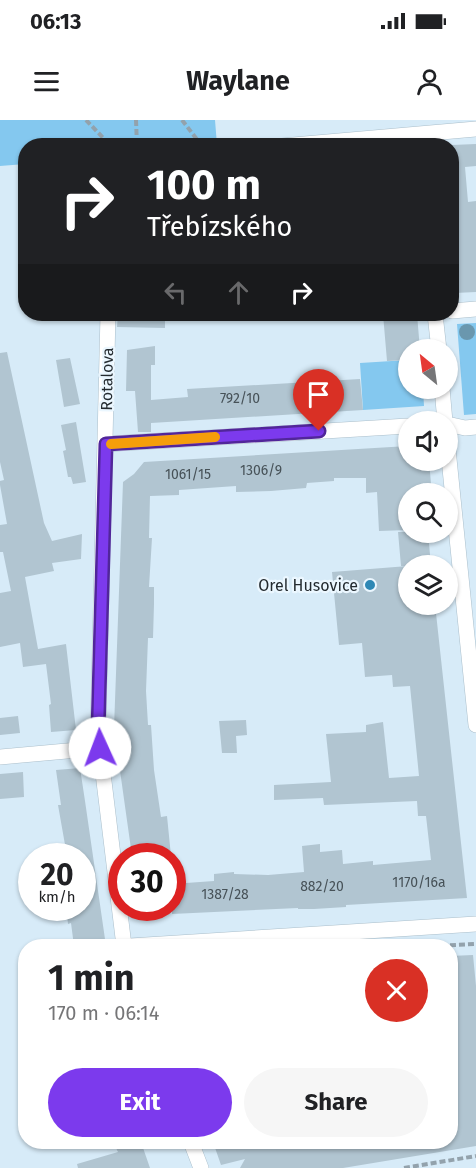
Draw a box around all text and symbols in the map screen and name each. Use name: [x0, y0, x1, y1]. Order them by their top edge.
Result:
text: 06:13: [30, 8, 81, 35]
icon: menu: [30, 65, 63, 98]
text: Waylane: [186, 65, 290, 97]
icon: person: [413, 65, 446, 98]
text: 100 m: [147, 160, 261, 210]
icon: right: [48, 162, 126, 240]
text: Třebízského: [147, 211, 292, 243]
icon: left: [159, 276, 192, 309]
icon: ahead: [222, 276, 255, 309]
icon: right: [285, 276, 318, 309]
north arrow: [398, 339, 458, 399]
map controls: [398, 339, 458, 615]
street label: Rotalova: [97, 347, 117, 411]
pin: [293, 369, 344, 431]
icon: arrive: [302, 378, 335, 411]
house number: 792/10: [220, 390, 260, 407]
button: sound: [398, 411, 458, 471]
house number: 1306/9: [240, 462, 282, 479]
house number: 1061/15: [165, 466, 211, 483]
button: search: [398, 483, 458, 543]
button: layers: [398, 555, 458, 615]
place label: Orel Husovice: [258, 576, 358, 595]
marker: Orel Husovice: [363, 578, 377, 592]
position arrow: [68, 716, 132, 780]
speed limit sign: 30: [108, 843, 186, 921]
text: 20: [40, 857, 74, 893]
house number: 1170/16a: [392, 874, 446, 891]
house number: 882/20: [300, 878, 344, 895]
house number: 1387/28: [201, 886, 249, 903]
text: km/h: [38, 888, 76, 906]
text: 1 min: [48, 956, 135, 1000]
button: close: [365, 959, 428, 1022]
text: 170 m · 06:14: [48, 1001, 159, 1025]
button: Exit: [48, 1068, 232, 1137]
button: Share: [244, 1068, 428, 1137]

